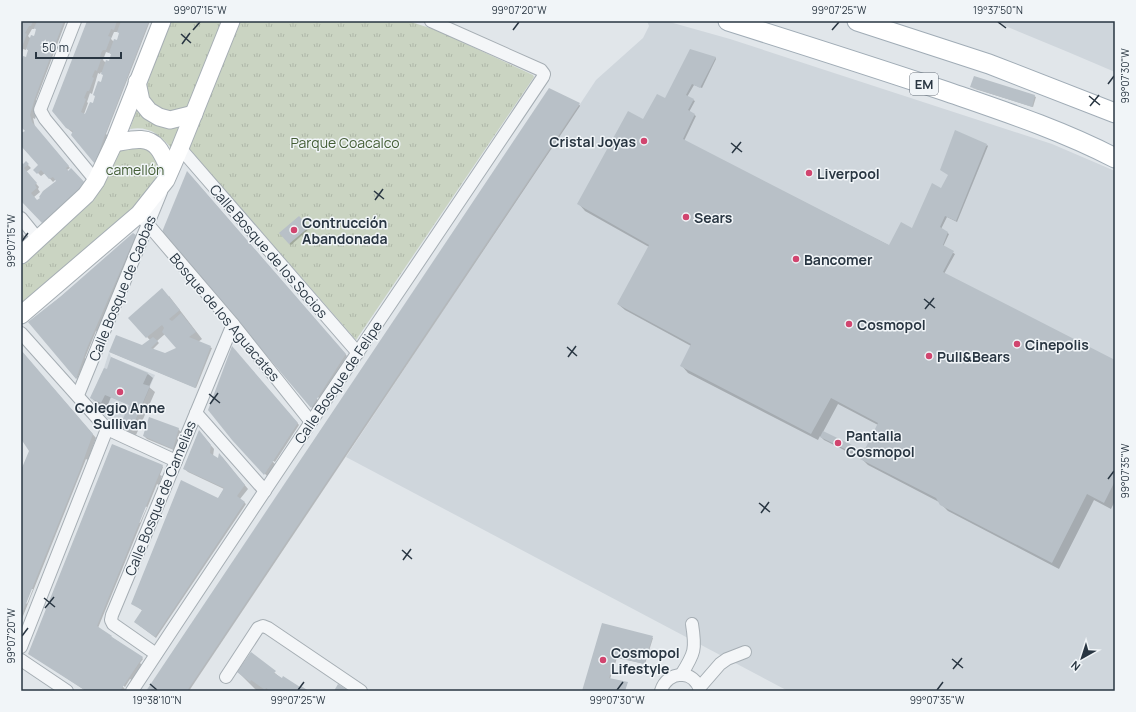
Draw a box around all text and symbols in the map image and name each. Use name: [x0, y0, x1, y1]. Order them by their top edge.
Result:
text: 99°07'15"W: [173, 3, 227, 17]
text: 99°07'20"W: [491, 3, 547, 17]
text: 99°07'25"W: [812, 3, 867, 17]
text: 19°37'50"N: [973, 3, 1023, 17]
scale bar: [36, 34, 121, 60]
text: 50 m: [42, 39, 69, 56]
text: 99°07'30"W: [1118, 48, 1132, 104]
road number: EM: [910, 73, 938, 95]
place label: Cristal Joyas: [549, 132, 636, 151]
park label: Parque Coacalco: [290, 133, 400, 152]
marker: Cristal Joyas: [639, 136, 649, 146]
park label: camellón: [106, 160, 164, 179]
place label: Liverpool: [817, 164, 880, 183]
marker: Liverpool: [804, 168, 814, 178]
street label: Calle Bosque de los Socios: [206, 180, 332, 322]
place label: Sears: [694, 208, 733, 227]
street label: Calle Bosque de Caobas: [84, 212, 160, 364]
marker: Sears: [681, 212, 691, 222]
place label: Contrucción Abandonada: [302, 213, 388, 248]
text: 99°07'15"W: [4, 214, 18, 268]
marker: Contrucción Abandonada: [289, 225, 299, 235]
street label: Bosque de los Aguacates: [166, 249, 284, 385]
place label: Bancomer: [804, 250, 873, 269]
marker: Bancomer: [791, 254, 801, 264]
place label: Cosmopol: [857, 315, 926, 334]
street label: Calle Bosque de Felipe: [290, 317, 386, 447]
marker: Cosmopol: [844, 319, 854, 329]
place label: Cinepolis: [1025, 335, 1089, 354]
marker: Cinepolis: [1012, 339, 1022, 349]
place label: Pull&Bears: [937, 347, 1010, 366]
marker: Pull&Bears: [924, 351, 934, 361]
marker: Colegio Anne Sullivan: [115, 387, 125, 397]
place label: Colegio Anne Sullivan: [75, 398, 165, 433]
street label: Calle Bosque de Camelias: [120, 418, 200, 578]
place label: Pantalla Cosmopol: [846, 426, 915, 461]
marker: Pantalla Cosmopol: [833, 438, 843, 448]
text: 99°07'35"W: [1118, 443, 1132, 498]
text: 99°07'20"W: [4, 608, 18, 664]
north arrow: [1062, 638, 1102, 678]
place label: Cosmopol Lifestyle: [611, 643, 680, 678]
marker: Cosmopol Lifestyle: [598, 655, 608, 665]
text: N: [1068, 658, 1083, 674]
text: 19°38'10"N: [133, 693, 182, 707]
text: 99°07'25"W: [271, 693, 326, 707]
text: 99°07'30"W: [589, 693, 645, 707]
text: 99°07'35"W: [910, 693, 965, 707]

